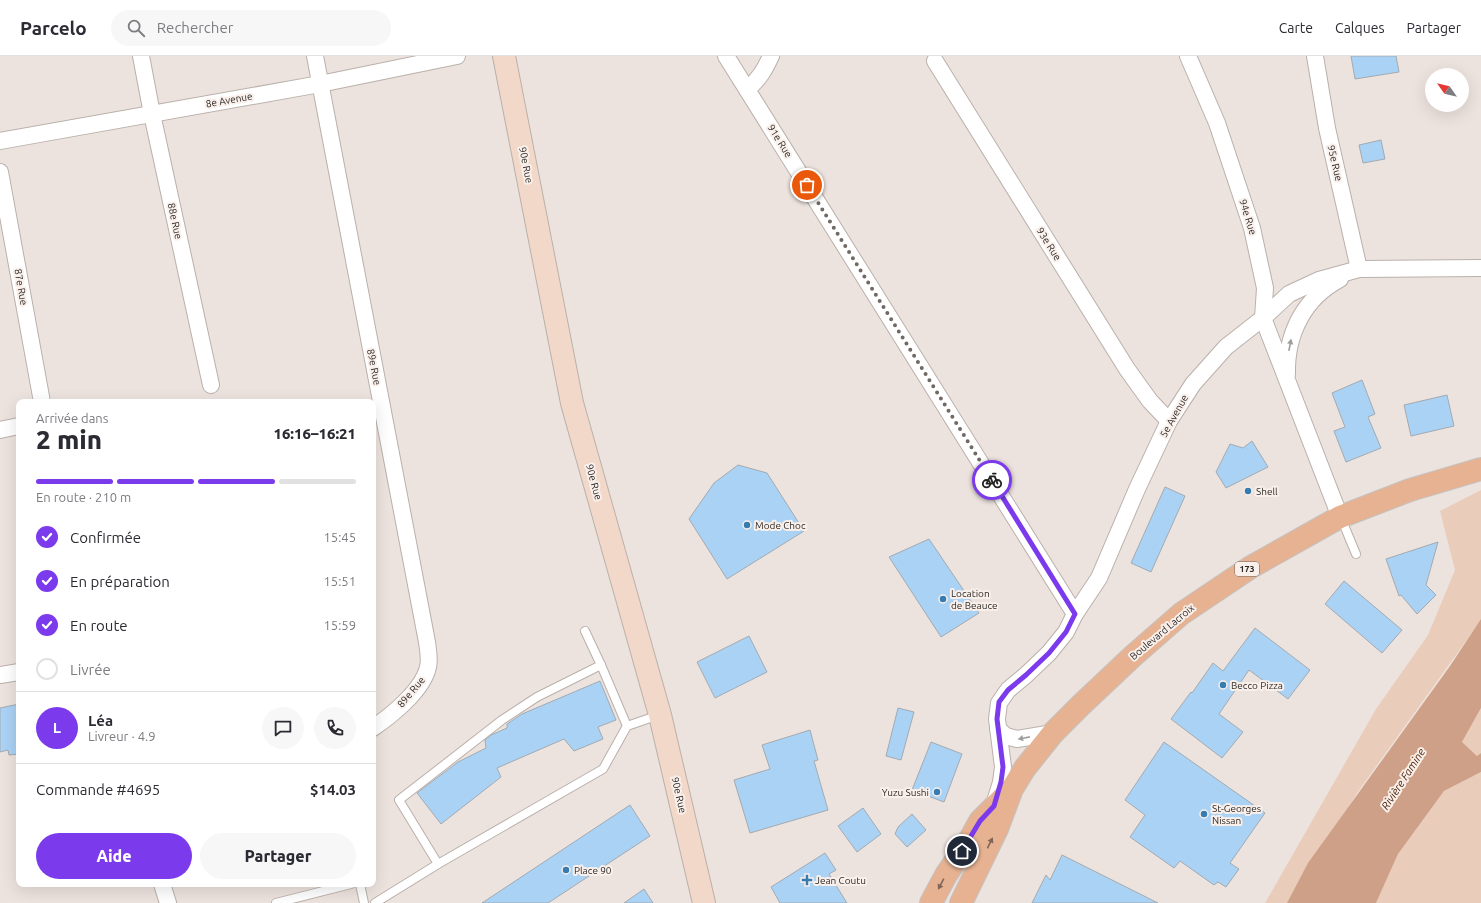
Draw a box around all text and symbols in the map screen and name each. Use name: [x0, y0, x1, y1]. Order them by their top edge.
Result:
search box: [111, 10, 391, 46]
text: Parcelo: [20, 17, 87, 39]
icon: search: [125, 17, 147, 39]
text: Rechercher: [157, 19, 233, 36]
text: Carte: [1279, 20, 1313, 36]
text: Calques: [1335, 20, 1384, 36]
text: Partager: [1406, 20, 1461, 36]
north arrow: [1425, 68, 1469, 112]
map controls: [1425, 68, 1469, 112]
street label: 8e Avenue: [205, 90, 253, 110]
street label: 91e Rue: [766, 123, 794, 159]
street label: 95e Rue: [1326, 144, 1344, 182]
street label: 90e Rue: [517, 146, 535, 184]
pin: [790, 168, 824, 202]
icon: bag: [796, 174, 818, 196]
street label: 94e Rue: [1237, 198, 1259, 236]
street label: 88e Rue: [166, 202, 184, 240]
street label: 93e Rue: [1035, 226, 1063, 262]
street label: 87e Rue: [12, 268, 30, 306]
one-way arrow: [1287, 339, 1293, 351]
street label: 89e Rue: [365, 348, 383, 386]
street label: 5e Avenue: [1158, 393, 1190, 439]
text: Arrivée dans: [36, 411, 108, 425]
text: 2 min: [36, 425, 102, 454]
text: 16:16–16:21: [273, 425, 356, 442]
courier: [972, 460, 1012, 500]
street label: 90e Rue: [584, 463, 604, 501]
icon: bike: [981, 469, 1003, 491]
marker: Shell: [1243, 486, 1253, 496]
place label: Shell: [1256, 486, 1278, 497]
text: En route · 210 m: [36, 490, 131, 504]
marker: Mode Choc: [742, 520, 752, 530]
place label: Mode Choc: [755, 520, 806, 531]
icon: check: [36, 526, 58, 548]
text: Confirmée: [70, 529, 141, 546]
text: 15:45: [323, 530, 356, 544]
road number: 173: [1235, 562, 1259, 576]
icon: check: [36, 570, 58, 592]
text: En préparation: [70, 573, 170, 590]
text: 15:51: [323, 574, 356, 588]
place label: Location de Beauce: [951, 588, 998, 611]
marker: Location de Beauce: [938, 594, 948, 604]
street label: Boulevard Lacroix: [1128, 602, 1196, 662]
icon: check: [36, 614, 58, 636]
text: En route: [70, 617, 128, 634]
text: 15:59: [323, 618, 356, 632]
text: Livrée: [70, 661, 111, 678]
street label: 89e Rue: [395, 674, 427, 710]
marker: Becco Pizza: [1218, 680, 1228, 690]
place label: Becco Pizza: [1231, 680, 1283, 691]
button: chat: [262, 707, 304, 749]
button: phone: [314, 707, 356, 749]
text: Léa: [88, 712, 113, 729]
text: L: [53, 719, 61, 736]
text: Livreur · 4.9: [88, 729, 156, 743]
one-way arrow: [1018, 735, 1030, 741]
water label: Rivière Famine: [1379, 746, 1427, 812]
street label: 90e Rue: [670, 776, 688, 814]
text: Commande #4695: [36, 781, 160, 798]
text: $14.03: [310, 781, 356, 798]
place label: Yuzu Sushi: [882, 787, 929, 798]
marker: Yuzu Sushi: [932, 787, 942, 797]
place label: St-Georges Nissan: [1212, 803, 1261, 826]
marker: St-Georges Nissan: [1199, 809, 1209, 819]
button: Aide: [36, 833, 192, 879]
button: Partager: [200, 833, 356, 879]
pin: [945, 834, 979, 868]
one-way arrow: [987, 837, 994, 849]
icon: home: [951, 840, 973, 862]
marker: Place 90: [561, 865, 571, 875]
place label: Place 90: [574, 865, 612, 876]
marker: Jean Coutu: [802, 875, 812, 885]
place label: Jean Coutu: [815, 875, 866, 886]
one-way arrow: [937, 879, 944, 890]

